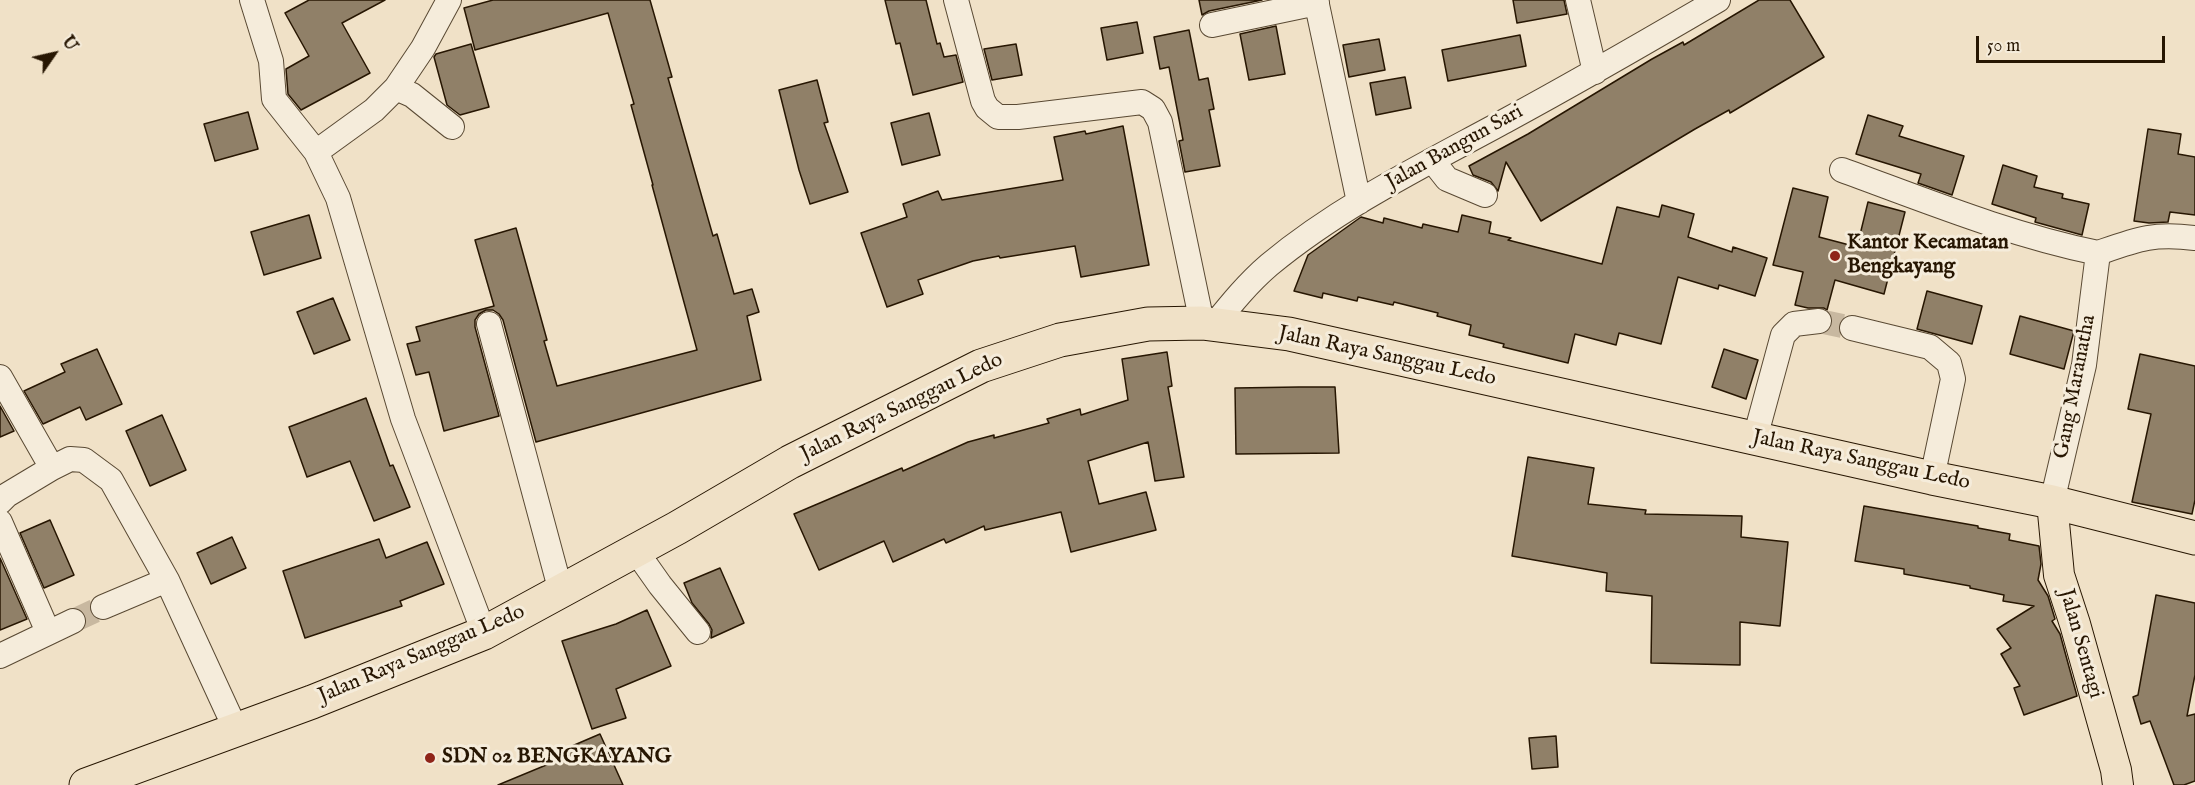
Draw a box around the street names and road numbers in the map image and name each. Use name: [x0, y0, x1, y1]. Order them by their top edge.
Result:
street label: Jalan Bangun Sari: [1382, 100, 1528, 196]
street label: Gang Maranatha: [2050, 313, 2102, 461]
street label: Jalan Raya Sanggau Ledo: [1276, 322, 1498, 392]
street label: Jalan Raya Sanggau Ledo: [797, 348, 1007, 468]
street label: Jalan Raya Sanggau Ledo: [1750, 426, 1972, 496]
street label: Jalan Sentagi: [2052, 586, 2108, 702]
street label: Jalan Raya Sanggau Ledo: [315, 600, 529, 710]

